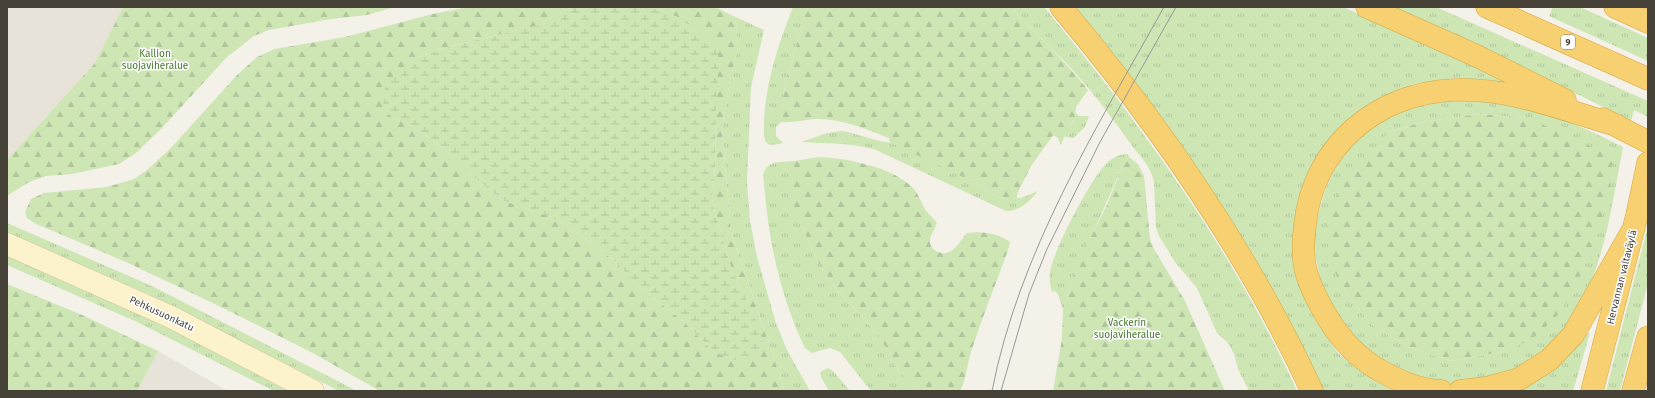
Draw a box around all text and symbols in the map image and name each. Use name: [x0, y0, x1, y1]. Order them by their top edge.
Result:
road number: 9: [1561, 35, 1575, 49]
park label: Kallion suojaviheralue: [122, 48, 188, 72]
street label: Hervannan valtaväylä: [1604, 229, 1640, 326]
street label: Pehkusuonkatu: [127, 294, 196, 334]
park label: Vackerin suojaviheralue: [1094, 317, 1160, 341]

